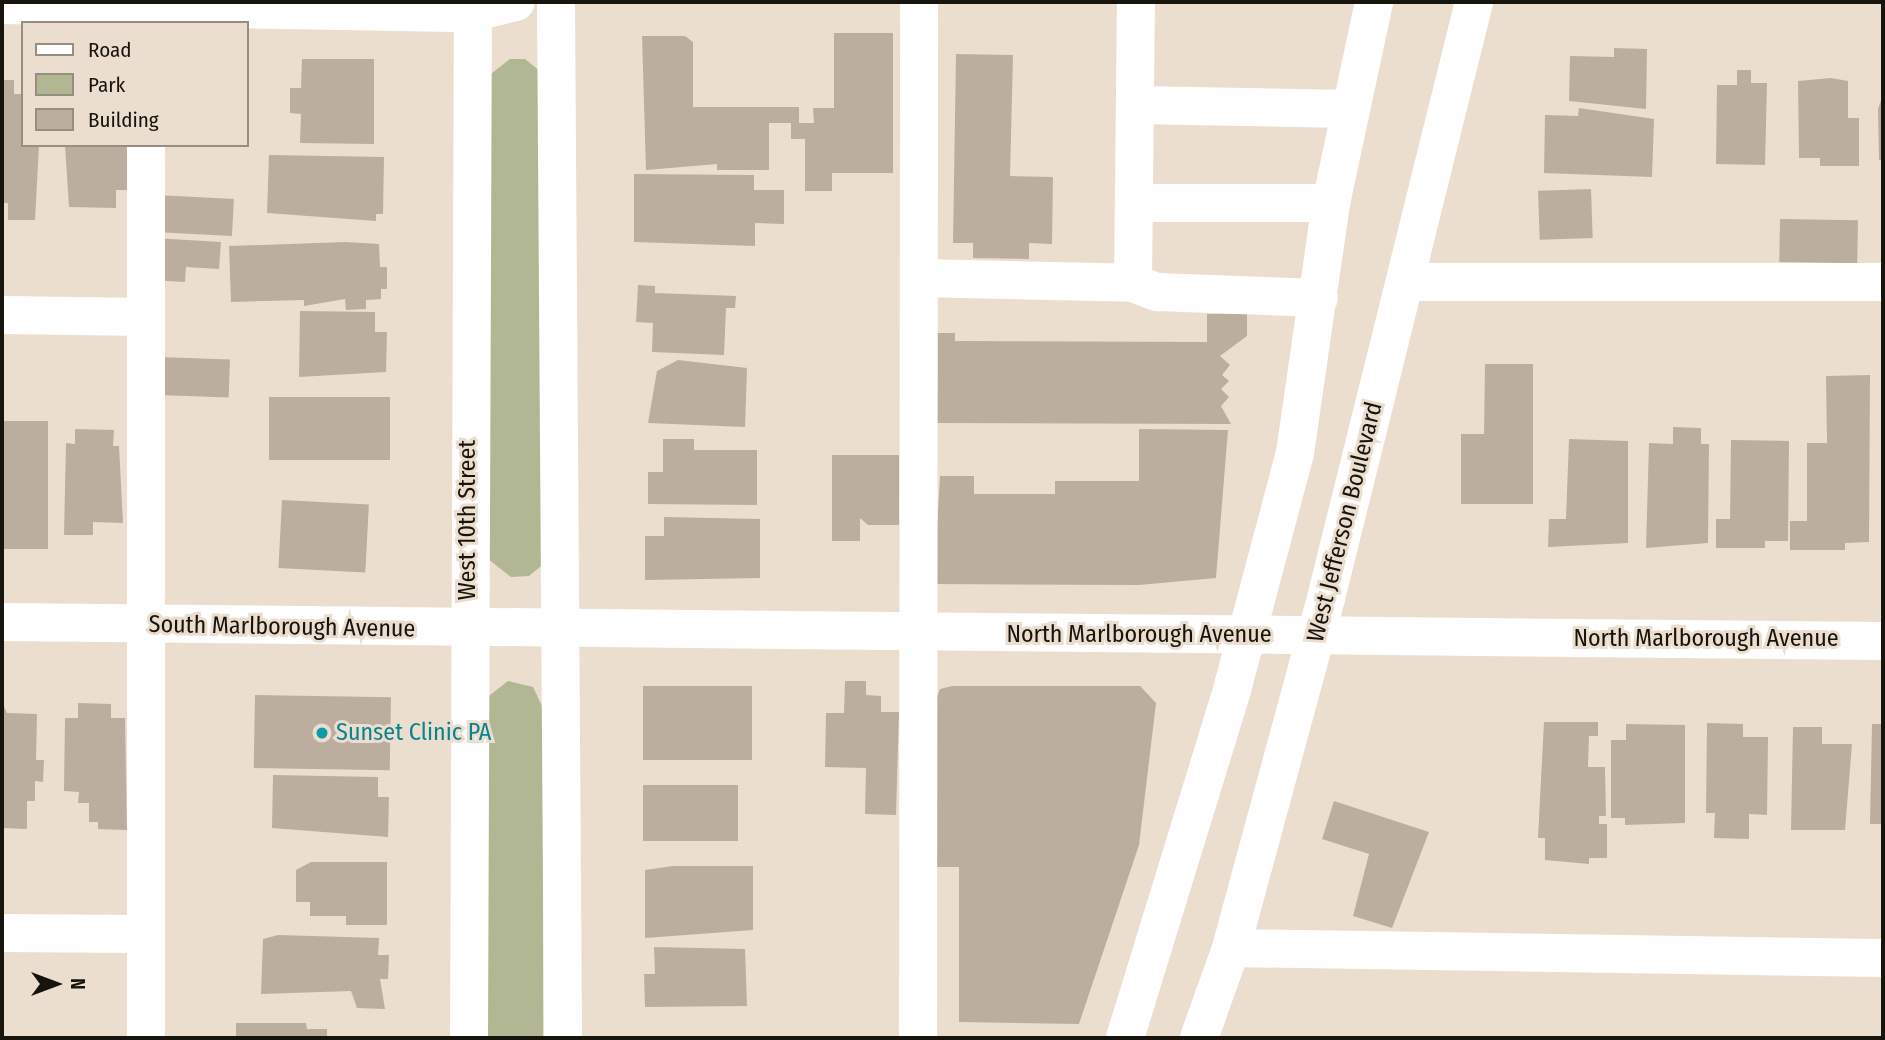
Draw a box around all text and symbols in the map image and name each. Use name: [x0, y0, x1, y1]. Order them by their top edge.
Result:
legend: [21, 21, 248, 147]
text: Road: [88, 37, 132, 63]
text: Park: [88, 72, 125, 98]
text: Building: [88, 107, 159, 133]
street label: West Jefferson Boulevard: [1301, 399, 1389, 645]
street label: West 10th Street: [454, 440, 482, 600]
street label: South Marlborough Avenue: [148, 610, 416, 644]
street label: North Marlborough Avenue: [1006, 621, 1272, 649]
street label: North Marlborough Avenue: [1573, 625, 1839, 653]
place label: Sunset Clinic PA: [336, 719, 491, 747]
marker: Sunset Clinic PA: [314, 725, 330, 741]
north arrow: [21, 949, 91, 1019]
text: N: [66, 978, 89, 990]

